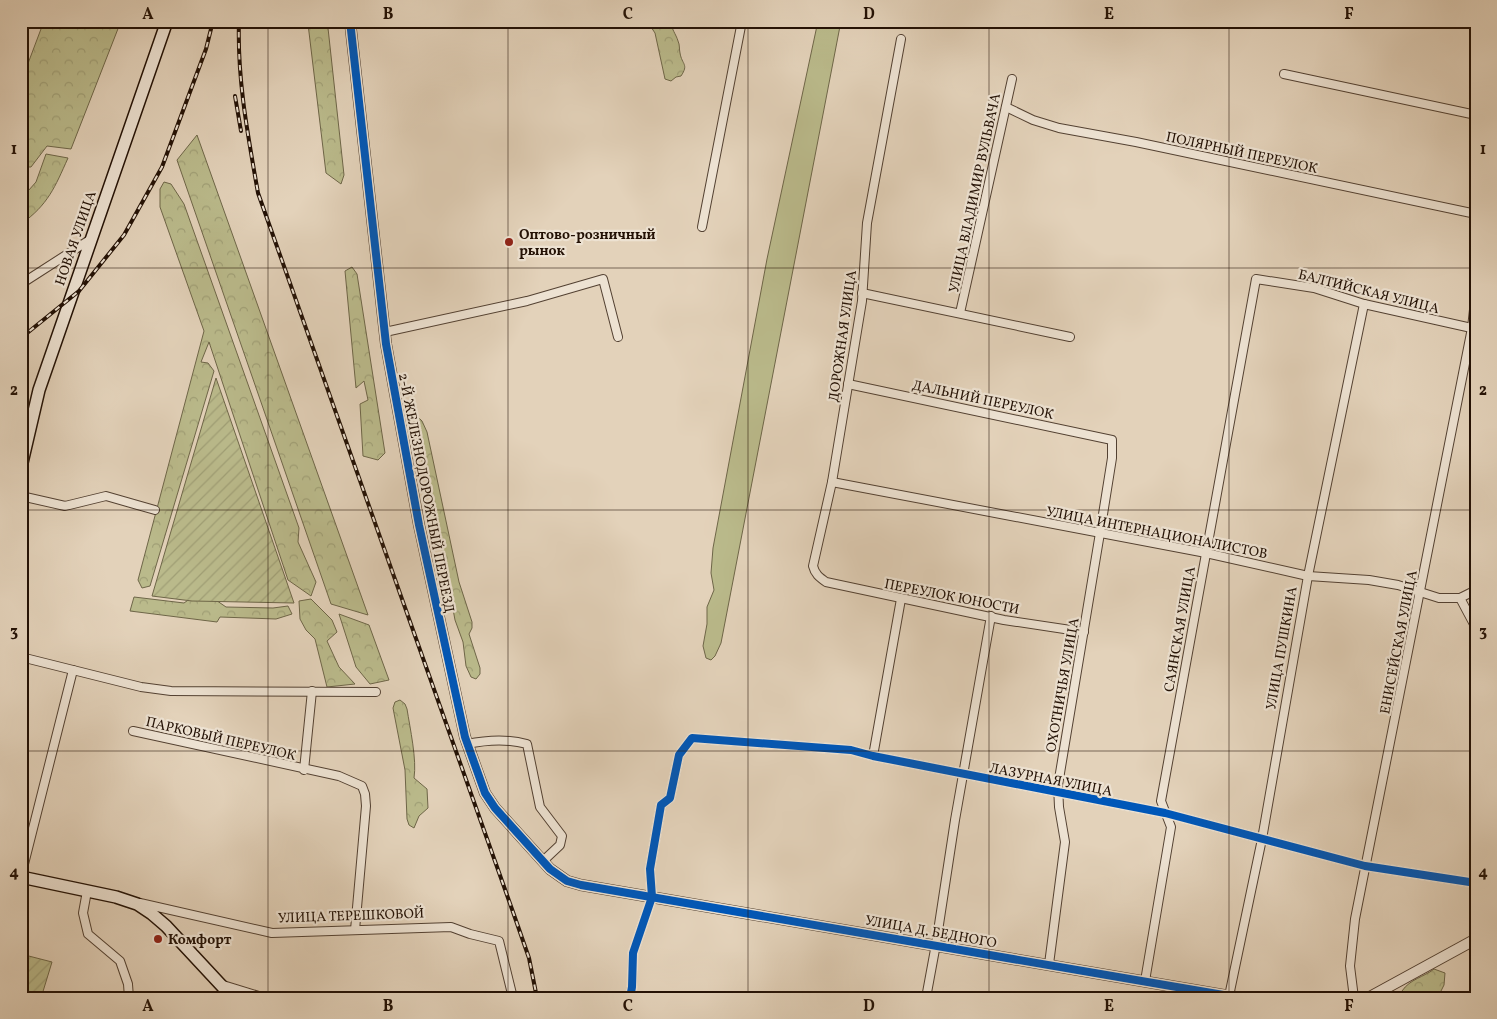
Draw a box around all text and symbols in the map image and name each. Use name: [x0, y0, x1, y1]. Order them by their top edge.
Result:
text: A: [142, 4, 154, 26]
text: B: [383, 4, 394, 26]
text: C: [623, 4, 633, 26]
text: D: [863, 4, 875, 26]
text: E: [1104, 4, 1114, 26]
text: F: [1344, 4, 1354, 26]
street label: УЛИЦА ВЛАДИМИР ВУЛЬВАЧА: [945, 92, 1006, 295]
street label: ПОЛЯРНЫЙ ПЕРЕУЛОК: [1164, 127, 1320, 179]
text: 1: [11, 139, 17, 161]
text: 1: [1480, 139, 1486, 161]
street label: НОВАЯ УЛИЦА: [51, 188, 102, 288]
place label: Оптово-розничный рынок: [519, 226, 656, 261]
marker: Оптово-розничный рынок: [503, 236, 515, 248]
street label: БАЛТИЙСКАЯ УЛИЦА: [1296, 265, 1442, 319]
street label: ДОРОЖНАЯ УЛИЦА: [825, 269, 862, 403]
street label: 2-Й ЖЕЛЕЗНОДОРОЖНЫЙ ПЕРЕЕЗД: [393, 371, 459, 615]
street label: ДАЛЬНИЙ ПЕРЕУЛОК: [910, 375, 1056, 425]
text: 2: [10, 380, 18, 402]
text: 2: [1479, 380, 1487, 402]
street label: УЛИЦА ИНТЕРНАЦИОНАЛИСТОВ: [1044, 503, 1269, 564]
street label: САЯНСКАЯ УЛИЦА: [1160, 565, 1201, 693]
street label: ЕНИСЕЙСКАЯ УЛИЦА: [1375, 568, 1423, 716]
street label: ПЕРЕУЛОК ЮНОСТИ: [882, 575, 1021, 620]
street label: УЛИЦА ПУШКИНА: [1262, 585, 1303, 712]
street label: ОХОТНИЧЬЯ УЛИЦА: [1042, 616, 1085, 754]
text: 3: [10, 621, 18, 643]
text: 3: [1479, 621, 1487, 643]
street label: ПАРКОВЫЙ ПЕРЕУЛОК: [144, 712, 298, 766]
street label: ЛАЗУРНАЯ УЛИЦА: [988, 759, 1114, 802]
text: 4: [9, 862, 19, 884]
text: 4: [1478, 862, 1488, 884]
street label: УЛИЦА ТЕРЕШКОВОЙ: [277, 903, 425, 929]
street label: УЛИЦА Д. БЕДНОГО: [863, 912, 998, 953]
place label: Комфорт: [168, 931, 232, 950]
marker: Комфорт: [152, 933, 164, 945]
text: A: [142, 996, 154, 1018]
text: B: [383, 996, 394, 1018]
text: C: [623, 996, 633, 1018]
text: D: [863, 996, 875, 1018]
text: E: [1104, 996, 1114, 1018]
text: F: [1344, 996, 1354, 1018]

